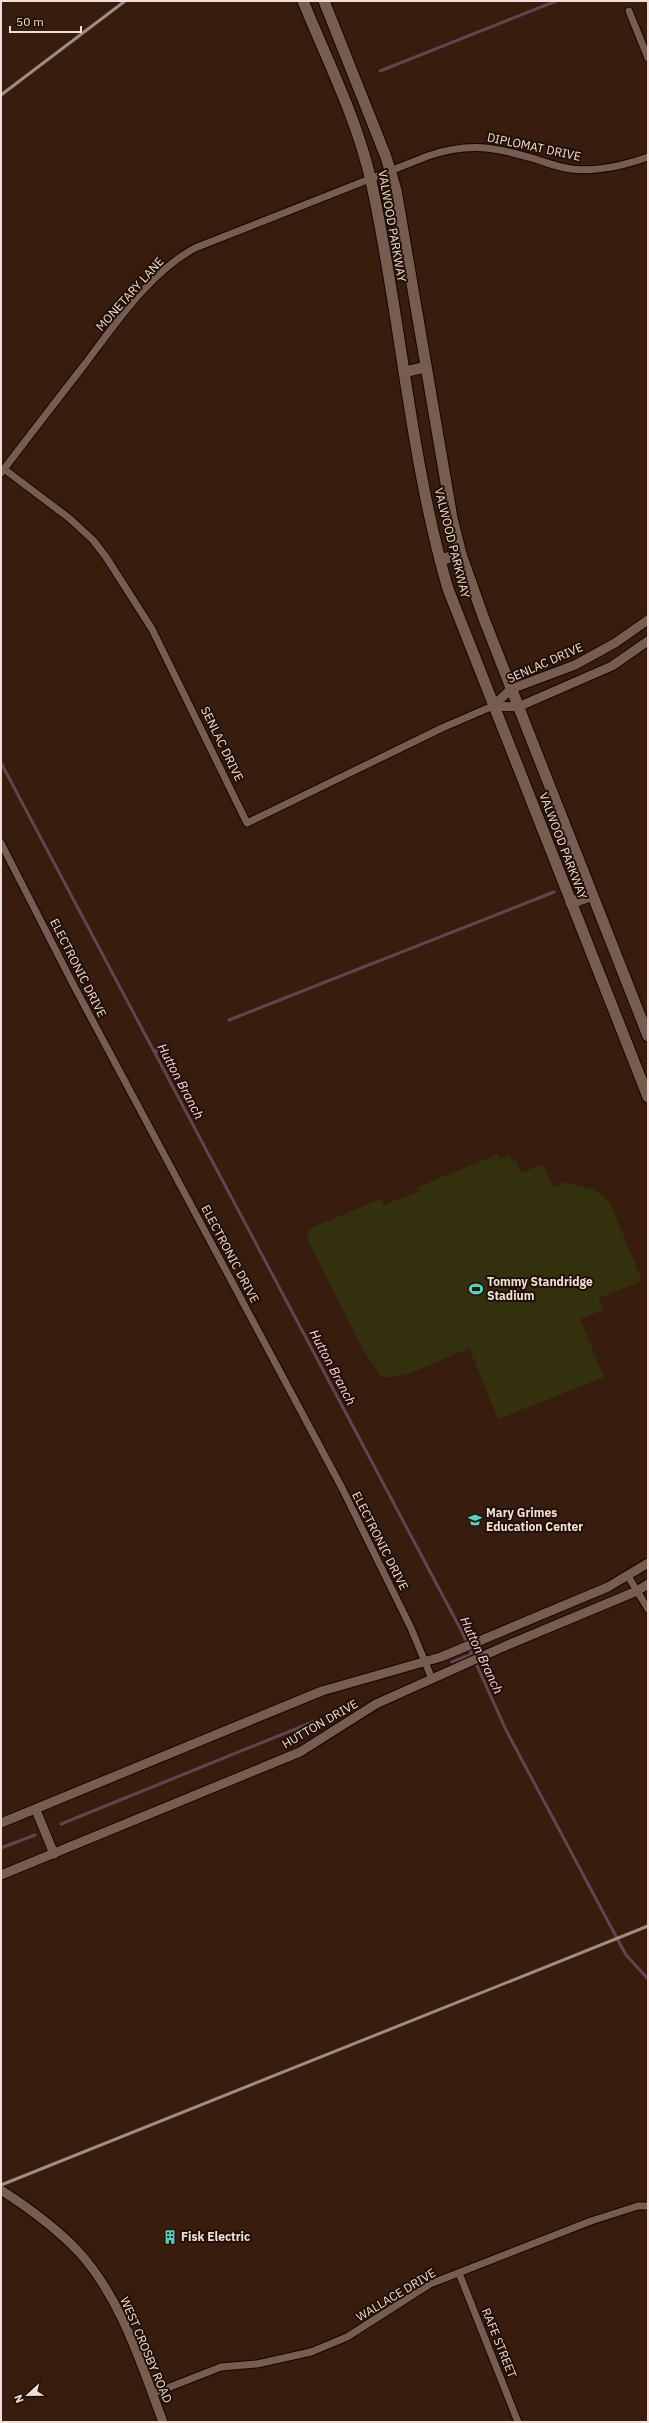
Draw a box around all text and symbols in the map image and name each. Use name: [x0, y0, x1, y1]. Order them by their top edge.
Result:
scale bar: [10, 8, 81, 34]
text: 50 m: [16, 14, 44, 29]
street label: DIPLOMAT DRIVE: [486, 129, 582, 164]
street label: VALWOOD PARKWAY: [375, 169, 410, 283]
street label: MONETARY LANE: [93, 254, 167, 334]
street label: VALWOOD PARKWAY: [432, 486, 473, 600]
street label: SENLAC DRIVE: [505, 639, 585, 686]
street label: SENLAC DRIVE: [198, 704, 247, 784]
street label: VALWOOD PARKWAY: [536, 790, 591, 901]
street label: ELECTRONIC DRIVE: [47, 916, 110, 1020]
water label: Hutton Branch: [153, 1040, 208, 1122]
street label: ELECTRONIC DRIVE: [198, 1202, 263, 1305]
place label: Tommy Standridge Stadium: [487, 1274, 593, 1303]
sports icon: Tommy Standridge Stadium: [468, 1281, 484, 1297]
water label: Hutton Branch: [305, 1326, 360, 1408]
street label: ELECTRONIC DRIVE: [349, 1489, 412, 1593]
place label: Mary Grimes Education Center: [486, 1505, 583, 1534]
school or university icon: Mary Grimes Education Center: [467, 1512, 483, 1528]
water label: Hutton Branch: [456, 1614, 507, 1697]
street label: HUTTON DRIVE: [279, 1696, 360, 1751]
building icon: Fisk Electric: [162, 2229, 178, 2245]
place label: Fisk Electric: [181, 2229, 250, 2244]
street label: WALLACE DRIVE: [353, 2265, 438, 2324]
street label: WEST CROSBY ROAD: [117, 2295, 176, 2405]
street label: RAFE STREET: [479, 2306, 520, 2380]
north arrow: [8, 2375, 48, 2415]
text: N: [11, 2392, 27, 2405]

